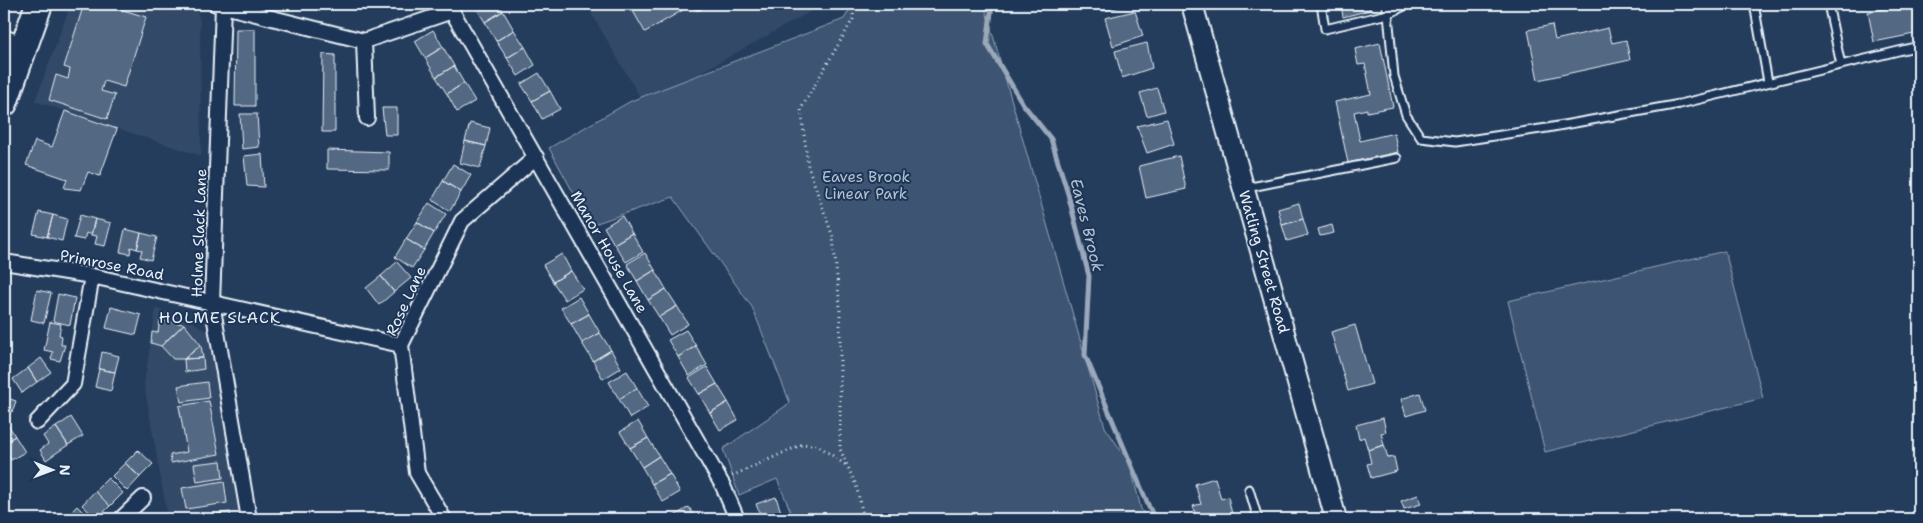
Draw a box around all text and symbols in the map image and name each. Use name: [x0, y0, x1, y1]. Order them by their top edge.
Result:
park label: Eaves Brook Linear Park: [822, 167, 910, 204]
street label: Holme Slack Lane: [187, 168, 211, 298]
water label: Eaves Brook: [1065, 176, 1109, 274]
street label: Manor House Lane: [566, 187, 652, 317]
street label: Watling Street Road: [1234, 188, 1294, 336]
street label: Primrose Road: [58, 245, 166, 285]
street label: Rose Lane: [381, 263, 431, 339]
district label: HOLME SLACK: [159, 307, 281, 328]
north arrow: [28, 446, 78, 496]
text: N: [56, 465, 74, 476]

